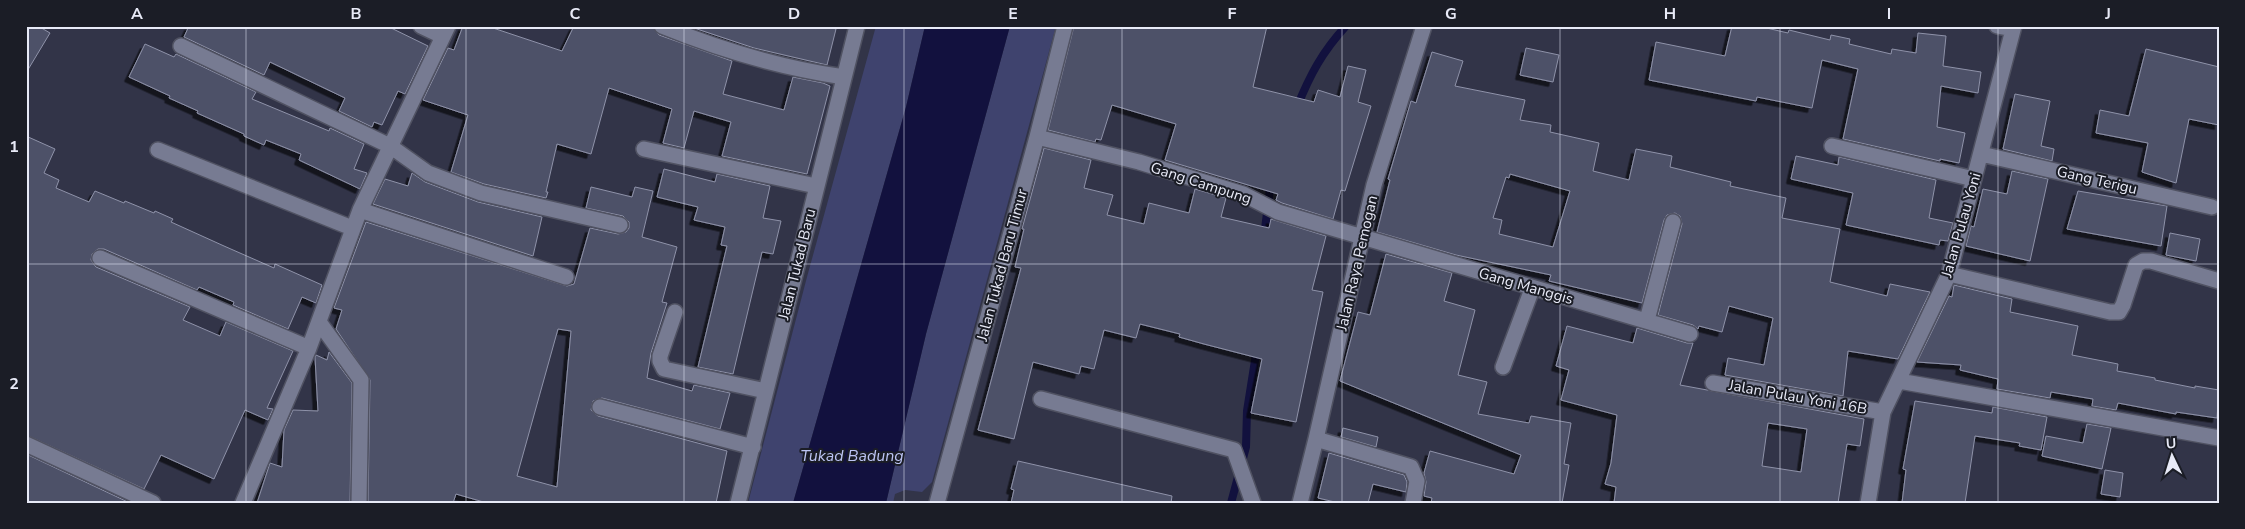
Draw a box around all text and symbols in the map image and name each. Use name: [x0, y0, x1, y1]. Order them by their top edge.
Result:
text: A: [131, 3, 143, 25]
text: B: [350, 3, 362, 25]
text: C: [570, 3, 581, 25]
text: D: [788, 3, 800, 25]
text: E: [1008, 3, 1018, 25]
text: F: [1228, 3, 1237, 25]
text: G: [1445, 3, 1457, 25]
text: H: [1664, 3, 1676, 25]
text: I: [1887, 3, 1891, 25]
text: J: [2104, 3, 2111, 25]
text: 1: [9, 136, 19, 158]
street label: Gang Campung: [1148, 157, 1254, 209]
street label: Gang Terigu: [2055, 161, 2139, 199]
street label: Jalan Pulau Yoni: [1936, 170, 1986, 281]
street label: Jalan Tukad Baru Timur: [972, 186, 1032, 344]
street label: Jalan Raya Pemogan: [1331, 193, 1382, 334]
street label: Jalan Tukad Baru: [773, 206, 820, 323]
street label: Gang Manggis: [1476, 263, 1576, 309]
text: 2: [9, 373, 19, 395]
street label: Jalan Pulau Yoni 16B: [1726, 375, 1869, 419]
north arrow: [2148, 432, 2198, 482]
text: U: [2165, 434, 2177, 453]
water label: Tukad Badung: [800, 445, 904, 467]

